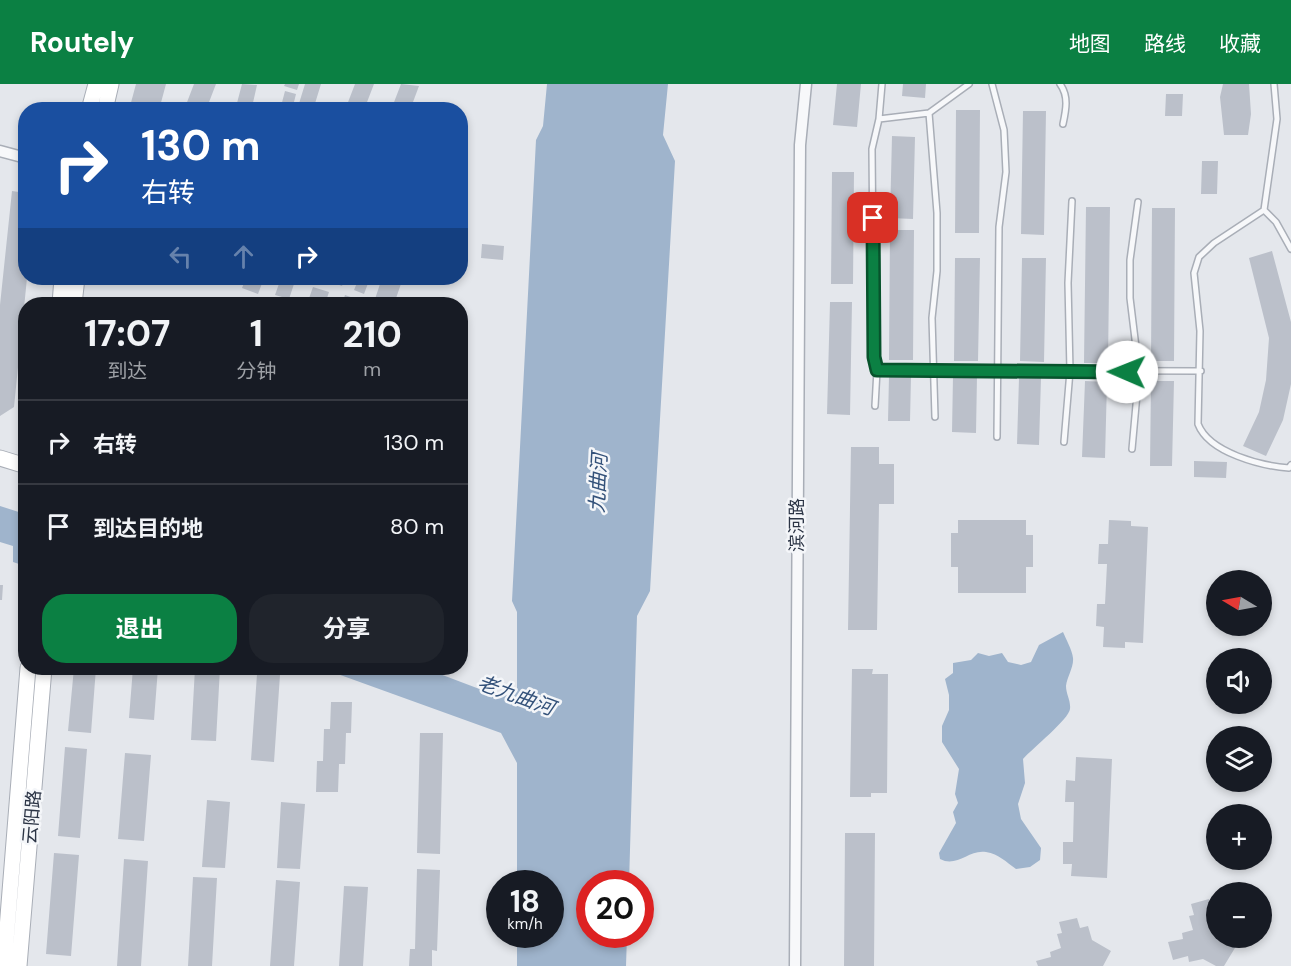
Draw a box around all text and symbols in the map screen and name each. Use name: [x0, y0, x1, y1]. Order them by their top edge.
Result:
text: Routely: [30, 24, 134, 61]
text: 地图: [1069, 30, 1111, 58]
text: 路线: [1144, 30, 1186, 58]
text: 收藏: [1219, 30, 1261, 58]
text: 130 m: [141, 118, 261, 173]
icon: right: [42, 126, 120, 204]
text: 右转: [141, 175, 195, 210]
pin: [847, 192, 898, 243]
icon: arrive: [856, 201, 889, 234]
icon: left: [164, 240, 197, 273]
icon: ahead: [227, 240, 260, 273]
icon: right: [290, 240, 323, 273]
text: 17:07: [84, 310, 170, 357]
text: 1: [250, 310, 263, 357]
text: 210: [343, 311, 402, 358]
position arrow: [1095, 340, 1159, 404]
text: m: [363, 356, 381, 382]
text: 到达: [107, 358, 147, 384]
text: 分钟: [236, 358, 276, 384]
icon: right: [42, 426, 75, 459]
text: 130 m: [384, 428, 444, 457]
text: 右转: [93, 430, 137, 459]
water label: 九曲河: [583, 448, 613, 514]
street label: 滨河路: [785, 498, 809, 552]
icon: arrive: [42, 510, 75, 543]
text: 80 m: [390, 512, 444, 541]
text: 到达目的地: [93, 514, 203, 543]
north arrow: [1206, 570, 1272, 636]
map controls: [1206, 570, 1272, 948]
button: 退出: [42, 594, 237, 663]
button: 分享: [249, 594, 444, 663]
button: sound: [1206, 648, 1272, 714]
water label: 老九曲河: [474, 669, 562, 722]
button: layers: [1206, 726, 1272, 792]
street label: 云阳路: [18, 789, 46, 845]
button: +: [1206, 804, 1272, 870]
speed limit sign: 20: [576, 870, 654, 948]
text: 18: [510, 882, 540, 921]
button: −: [1206, 882, 1272, 948]
text: km/h: [507, 914, 543, 934]

